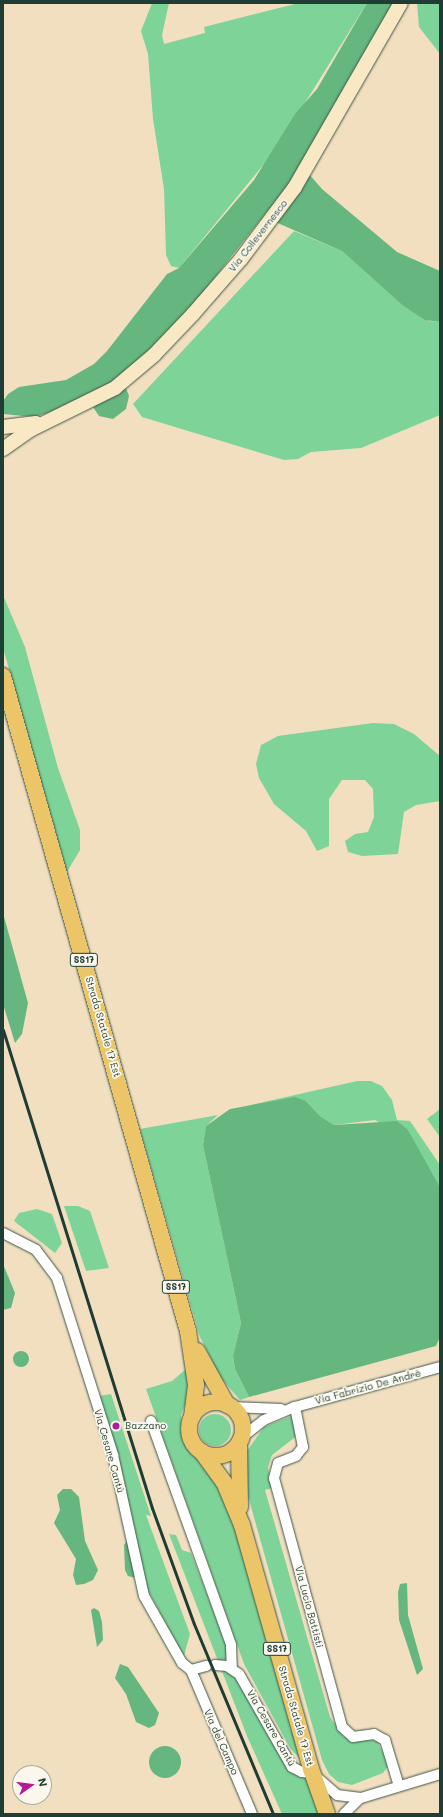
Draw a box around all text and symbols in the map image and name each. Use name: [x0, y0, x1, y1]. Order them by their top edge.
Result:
street label: Via Collevernesco: [226, 198, 290, 274]
road number: SS17: [69, 953, 99, 967]
street label: Strada Statale 17 Est: [83, 975, 123, 1079]
road number: SS17: [161, 1280, 191, 1294]
street label: Via Fabrizio De Andrè: [314, 1367, 422, 1407]
street label: Via Cesare Cantù: [91, 1408, 127, 1494]
marker: Bazzano: [110, 1420, 122, 1432]
place label: Bazzano: [125, 1420, 166, 1432]
street label: Via Lucio Battisti: [292, 1565, 326, 1649]
road number: SS17: [262, 1642, 292, 1656]
street label: Strada Statale 17 Est: [276, 1664, 316, 1768]
street label: Via Cesare Cantù: [244, 1688, 298, 1768]
street label: Via del Campo: [201, 1707, 241, 1777]
north arrow: [12, 1765, 52, 1805]
text: N: [35, 1776, 51, 1788]

